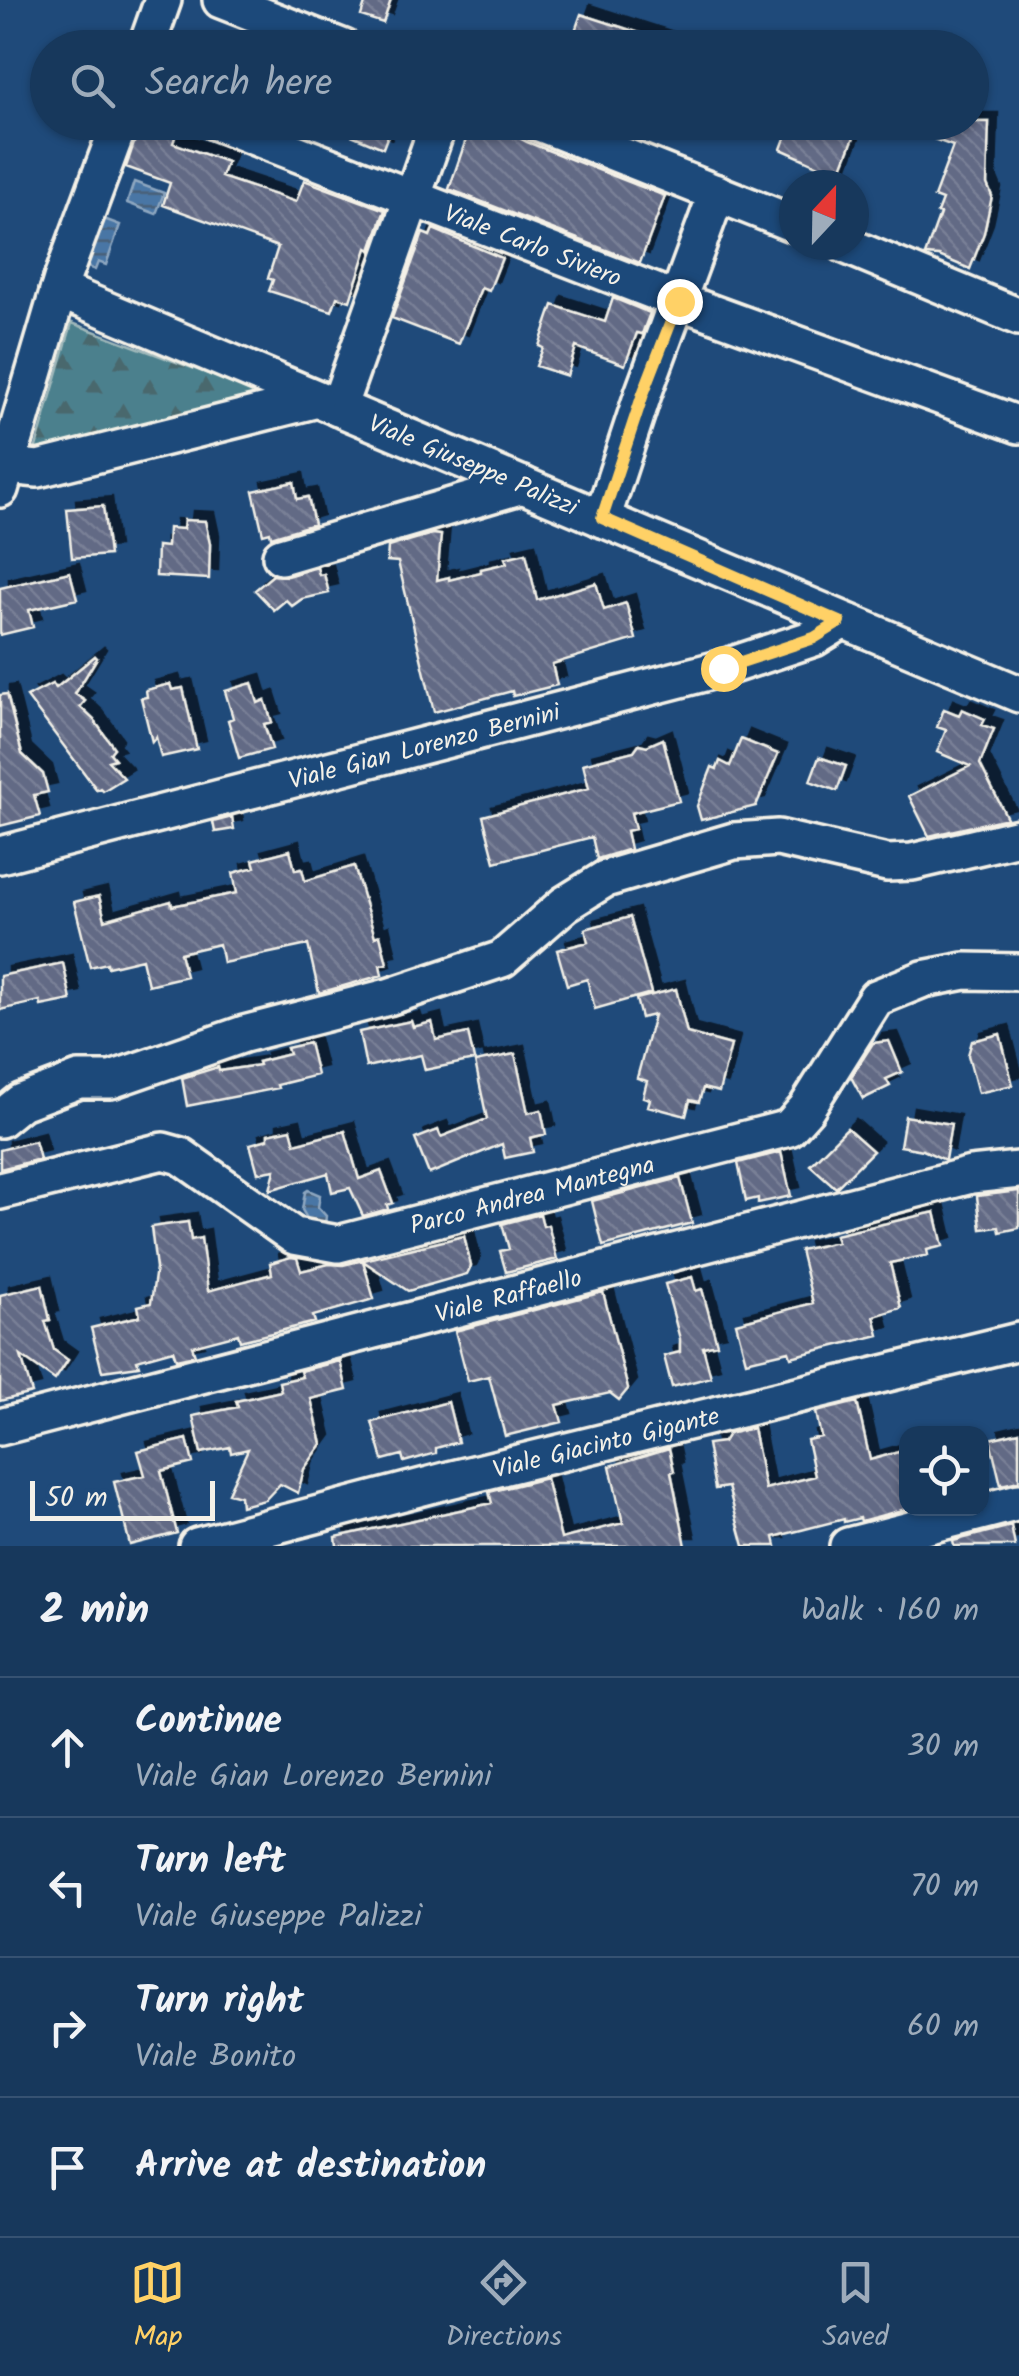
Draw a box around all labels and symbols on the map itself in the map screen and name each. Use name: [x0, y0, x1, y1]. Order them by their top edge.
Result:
north arrow: [779, 170, 869, 260]
street label: Viale Carlo Siviero: [438, 194, 627, 299]
route end: [657, 279, 703, 325]
street label: Viale Giuseppe Palizzi: [362, 404, 585, 529]
route start: [701, 646, 747, 692]
street label: Viale Gian Lorenzo Bernini: [284, 693, 566, 802]
street label: Parco Andrea Mantegna: [406, 1145, 659, 1247]
street label: Viale Raffaello: [431, 1259, 586, 1335]
street label: Viale Giacinto Gigante: [489, 1397, 724, 1491]
scale bar: [30, 1476, 215, 1520]

